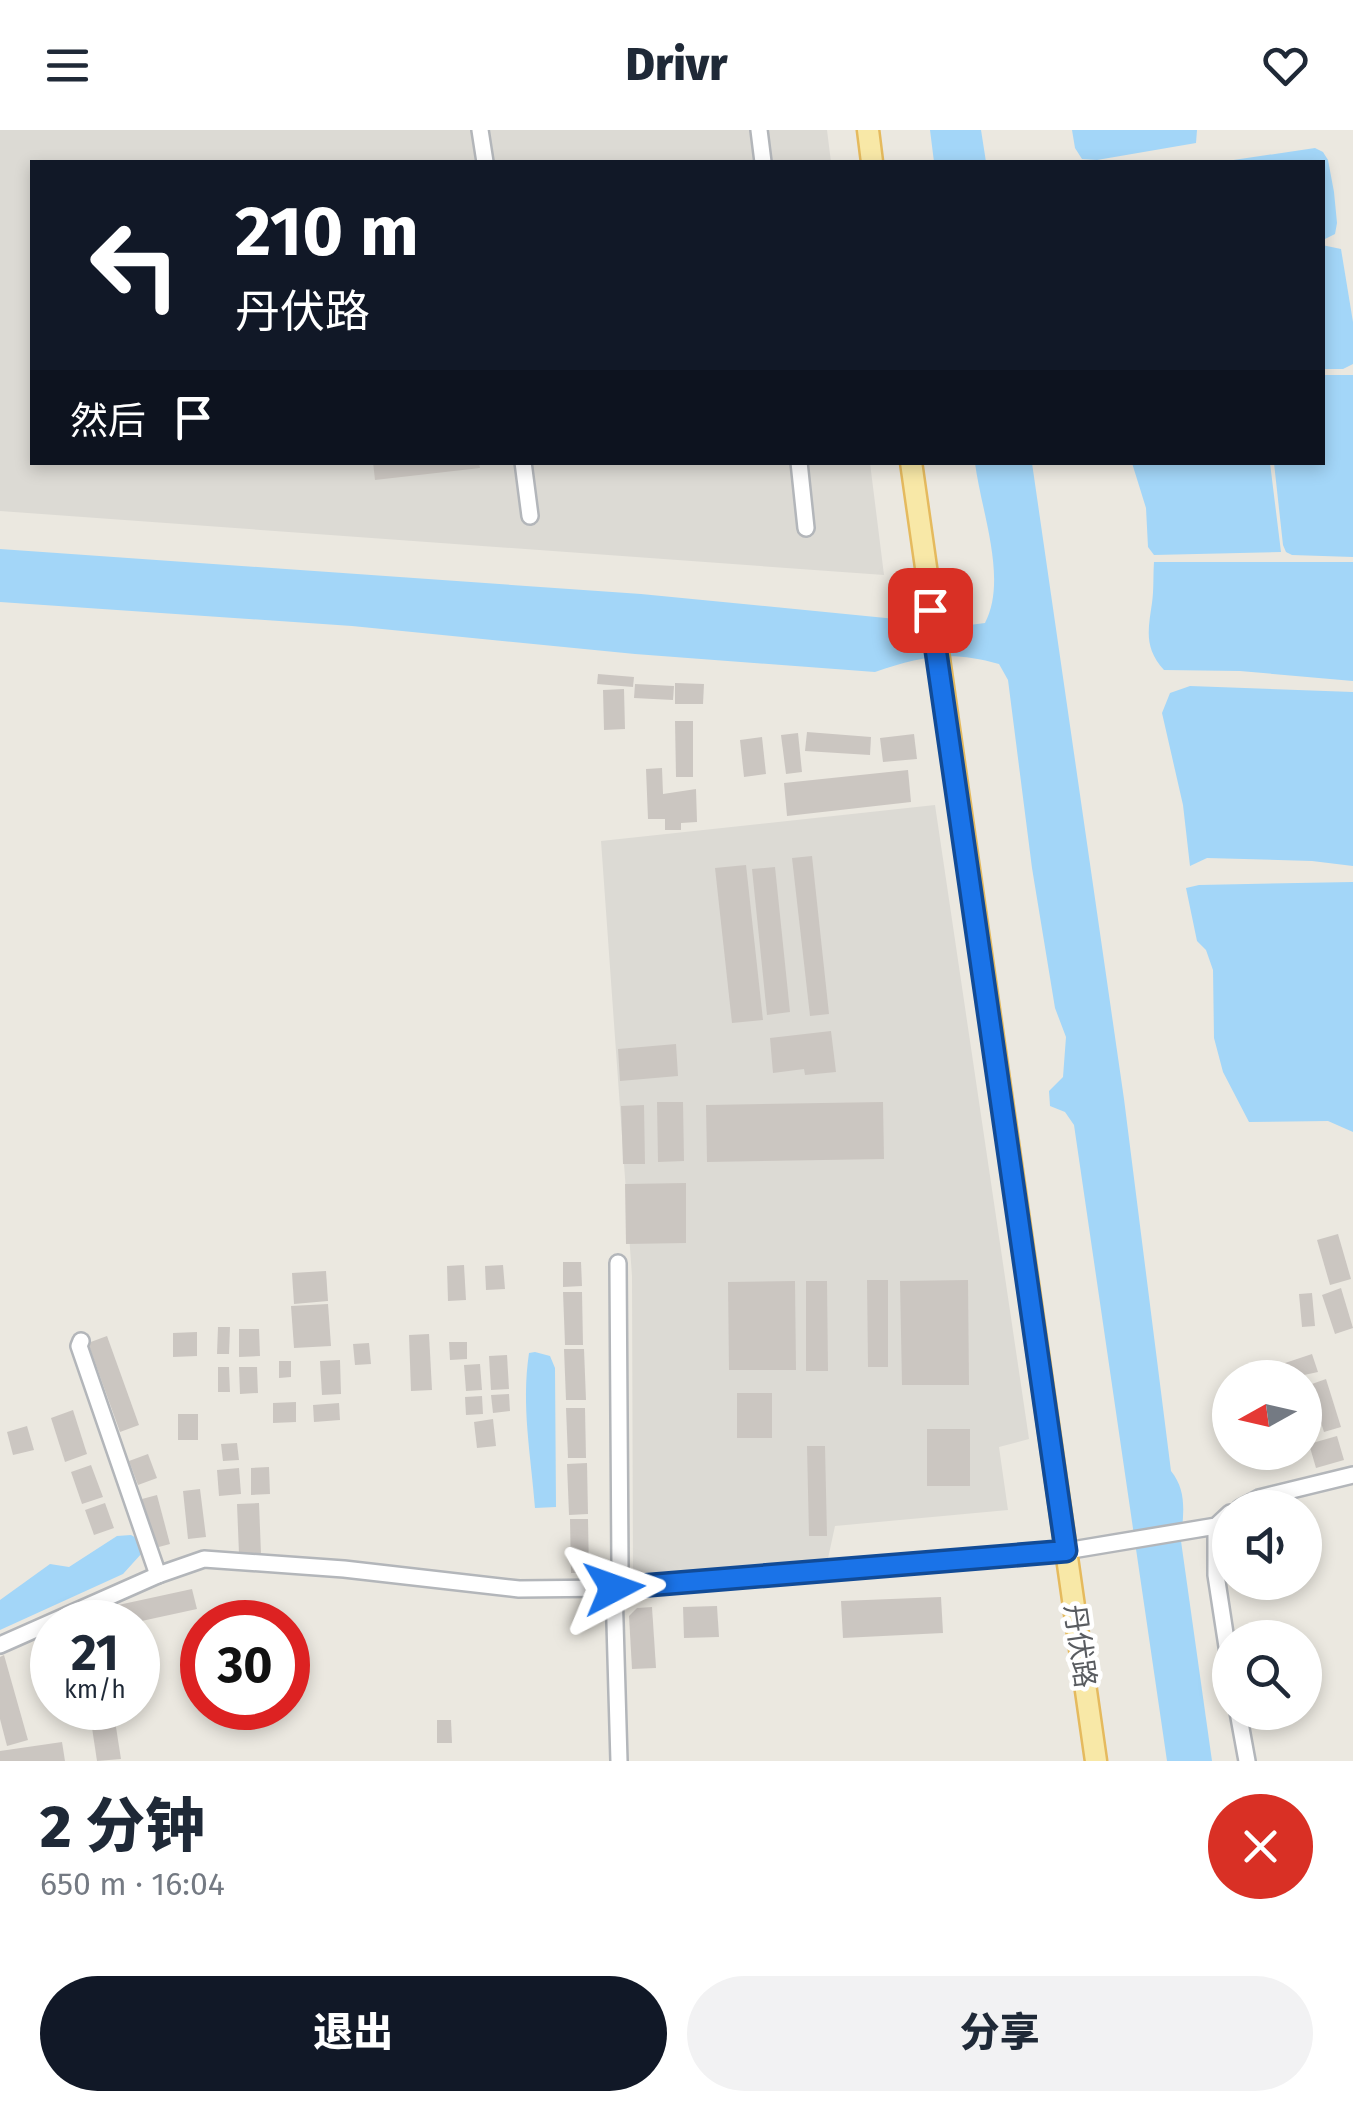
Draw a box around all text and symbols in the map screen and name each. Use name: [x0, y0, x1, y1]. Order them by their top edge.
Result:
icon: menu: [40, 38, 95, 93]
text: Drivr: [626, 38, 727, 92]
icon: heart: [1258, 38, 1313, 93]
text: 210 m: [235, 190, 419, 274]
icon: left: [70, 200, 200, 330]
text: 丹伏路: [235, 285, 370, 339]
icon: arrive: [166, 390, 221, 445]
text: 然后: [70, 398, 146, 444]
pin: [888, 568, 973, 653]
icon: arrive: [903, 583, 958, 638]
north arrow: [1212, 1360, 1322, 1470]
map controls: [1212, 1360, 1322, 1730]
button: sound: [1212, 1490, 1322, 1600]
position arrow: [562, 1536, 666, 1640]
speed limit sign: 30: [180, 1600, 310, 1730]
street label: 丹伏路: [1058, 1602, 1102, 1690]
button: search: [1212, 1620, 1322, 1730]
text: 21: [71, 1623, 119, 1683]
text: km/h: [64, 1675, 126, 1705]
text: 2 分钟: [40, 1791, 205, 1863]
button: close: [1208, 1794, 1313, 1899]
text: 650 m · 16:04: [40, 1865, 225, 1903]
button: 退出: [40, 1976, 667, 2091]
button: 分享: [687, 1976, 1313, 2091]

